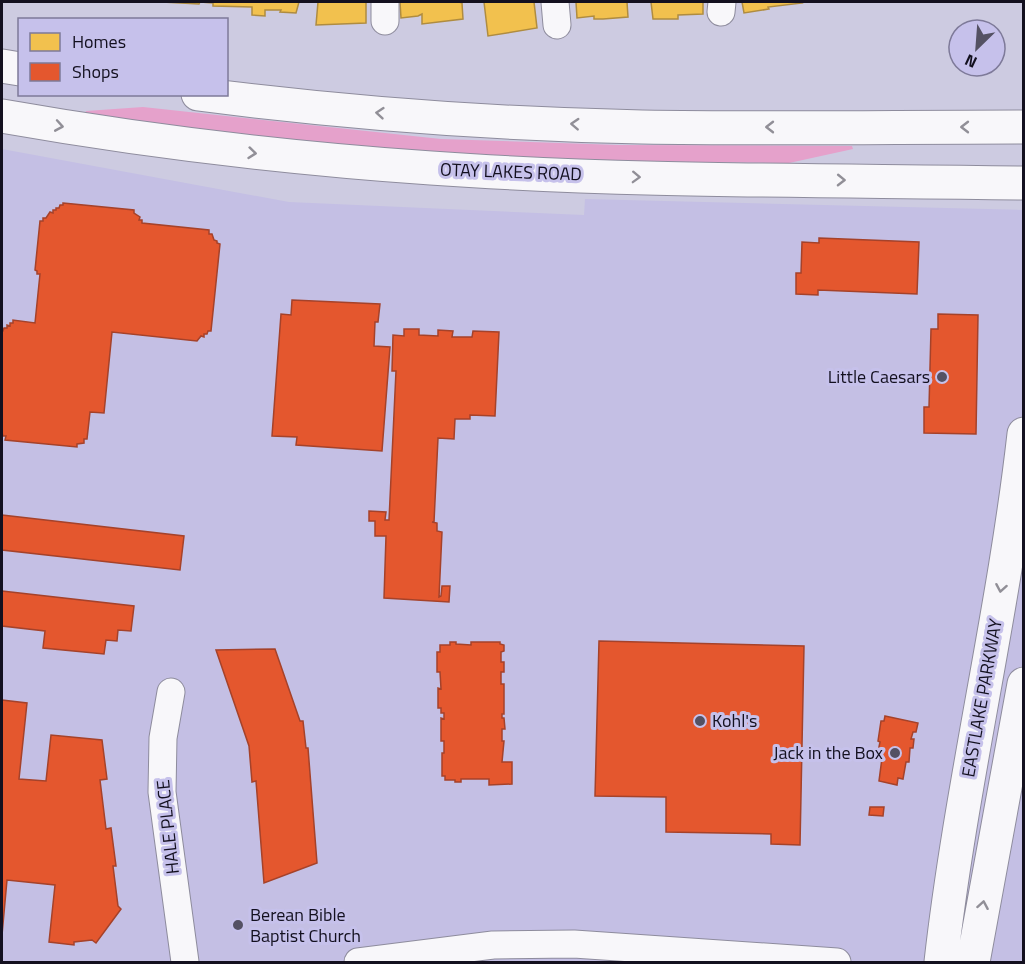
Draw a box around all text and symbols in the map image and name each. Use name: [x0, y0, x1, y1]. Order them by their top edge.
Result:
legend: [18, 18, 228, 96]
north arrow: [947, 18, 1007, 78]
text: Homes: [72, 28, 126, 55]
text: N: [961, 48, 981, 75]
text: Shops: [72, 58, 119, 85]
one-way arrow: [376, 106, 385, 119]
one-way arrow: [571, 117, 580, 130]
one-way arrow: [54, 119, 64, 132]
one-way arrow: [766, 121, 775, 133]
one-way arrow: [961, 121, 970, 133]
one-way arrow: [248, 146, 257, 159]
street label: OTAY LAKES ROAD: [440, 156, 582, 187]
one-way arrow: [632, 171, 641, 183]
one-way arrow: [837, 174, 846, 186]
place label: Little Caesars: [828, 363, 930, 390]
marker: Little Caesars: [935, 370, 949, 384]
one-way arrow: [995, 583, 1008, 593]
street label: EASTLAKE PARKWAY: [954, 616, 1009, 779]
place label: Kohl's: [712, 707, 757, 734]
marker: Kohl's: [693, 714, 707, 728]
place label: Jack in the Box: [773, 739, 883, 766]
marker: Jack in the Box: [888, 746, 902, 760]
street label: HALE PLACE: [149, 778, 186, 876]
one-way arrow: [976, 900, 989, 910]
place label: Berean Bible Baptist Church: [250, 901, 361, 949]
marker: Berean Bible Baptist Church: [231, 918, 245, 932]

